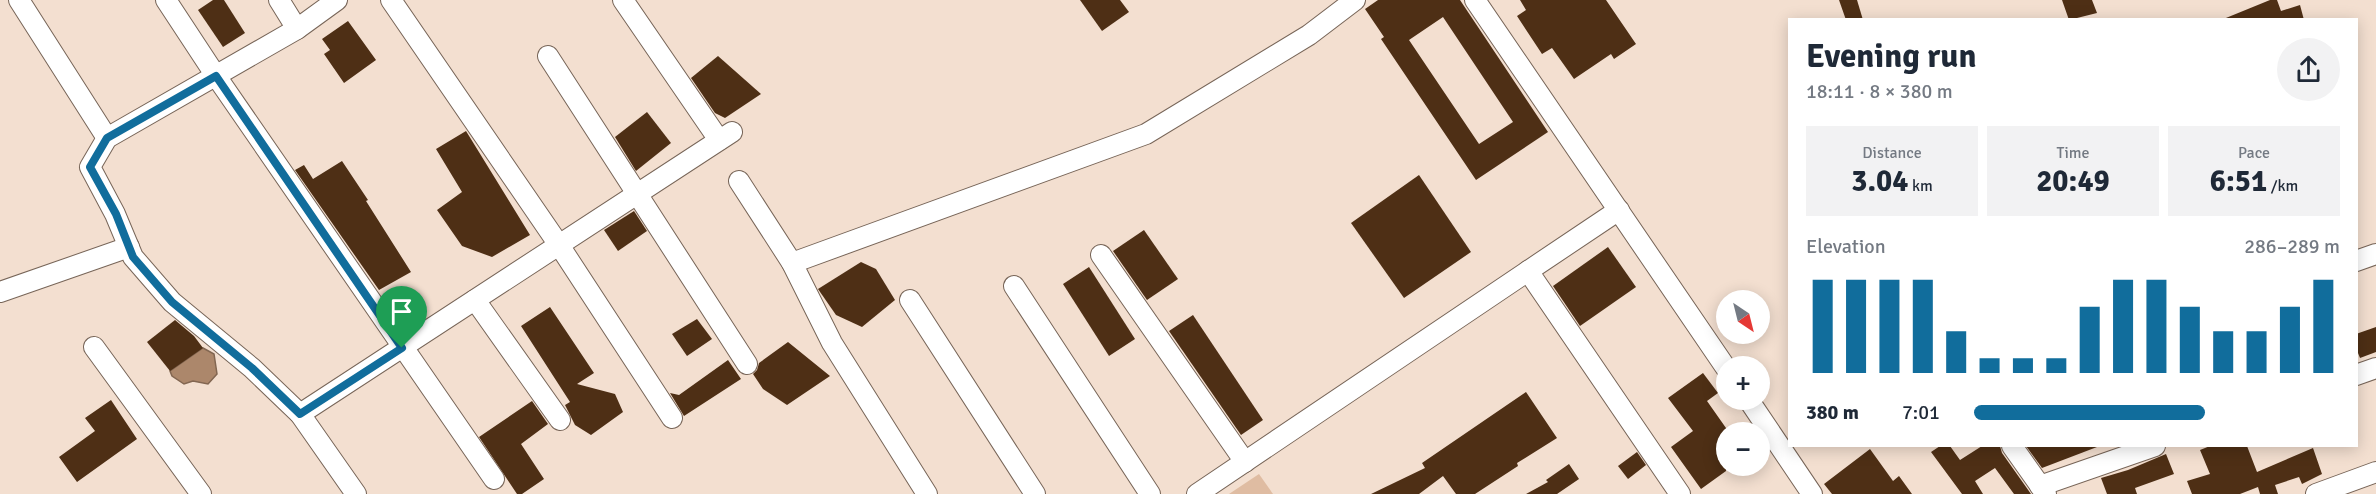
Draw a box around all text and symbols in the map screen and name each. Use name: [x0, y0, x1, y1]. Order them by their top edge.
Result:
text: Evening run: [1806, 36, 1976, 77]
button: share: [2277, 38, 2340, 101]
text: 18:11 · 8 × 380 m: [1806, 79, 1953, 104]
text: Distance: [1862, 143, 1922, 163]
text: Time: [2057, 143, 2089, 163]
text: Pace: [2238, 143, 2270, 163]
text: 3.04: [1851, 163, 1908, 200]
text: 20:49: [2036, 163, 2110, 200]
text: 6:51: [2210, 163, 2267, 200]
text: km: [1908, 176, 1933, 196]
text: /km: [2267, 176, 2298, 196]
text: Elevation: [1806, 234, 1886, 259]
text: 286–289 m: [2244, 234, 2340, 259]
pin: [376, 286, 427, 348]
north arrow: [1716, 290, 1770, 344]
map controls: [1716, 290, 1770, 476]
icon: arrive: [385, 295, 418, 328]
button: +: [1716, 356, 1770, 410]
text: 380 m: [1806, 400, 1859, 425]
text: 7:01: [1902, 400, 1940, 425]
button: −: [1716, 422, 1770, 476]

